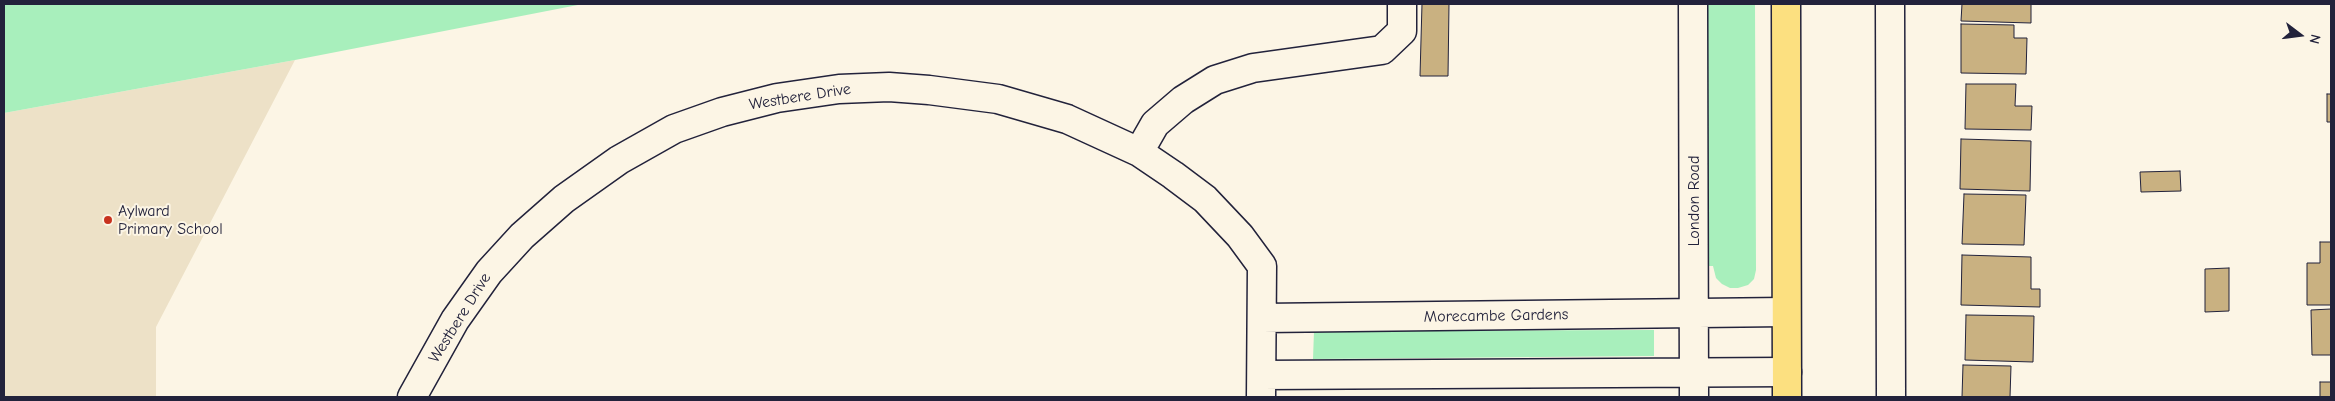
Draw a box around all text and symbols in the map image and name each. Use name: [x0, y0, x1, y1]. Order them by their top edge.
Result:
north arrow: [2275, 10, 2325, 60]
text: N: [2306, 32, 2324, 46]
street label: Westbere Drive: [748, 80, 852, 114]
street label: London Road: [1684, 156, 1704, 246]
place label: Aylward Primary School: [118, 201, 223, 239]
marker: Aylward Primary School: [102, 214, 114, 226]
street label: Westbere Drive: [425, 269, 495, 367]
street label: Morecambe Gardens: [1424, 305, 1568, 327]

